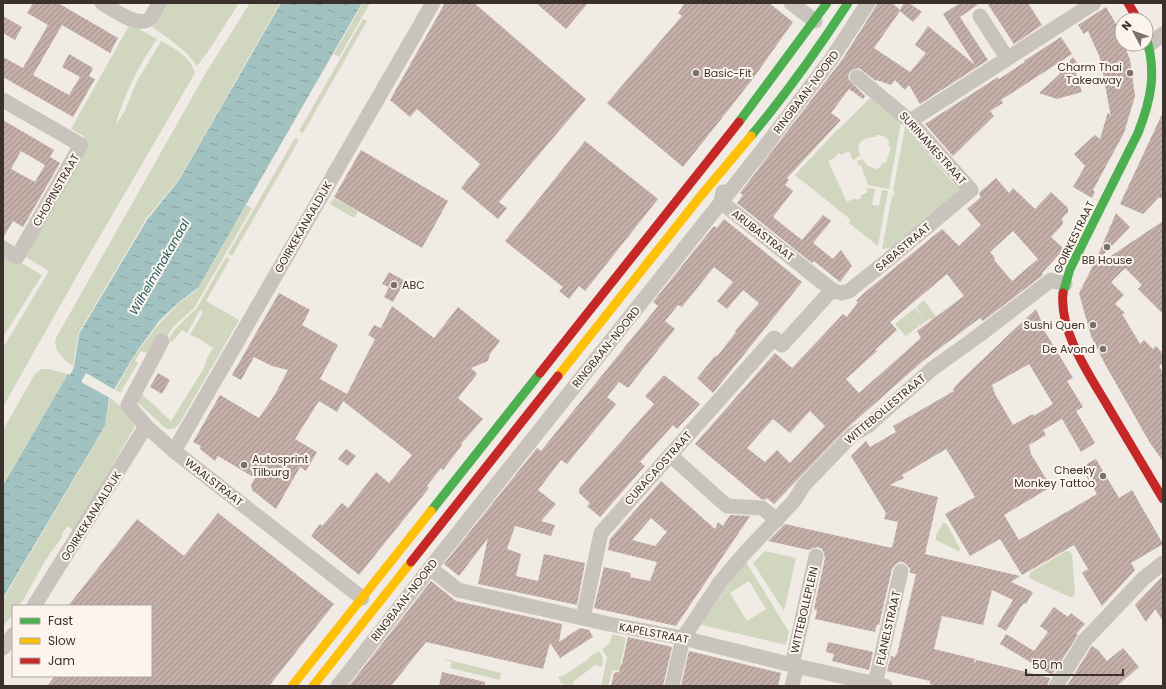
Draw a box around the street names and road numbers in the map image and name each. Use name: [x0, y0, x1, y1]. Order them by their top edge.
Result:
street label: RINGBAAN-NOORD: [769, 47, 843, 137]
street label: SURINAMESTRAAT: [896, 108, 970, 188]
street label: CHOPINSTRAAT: [29, 151, 83, 229]
street label: GOIRKEKANAALDIJK: [270, 178, 336, 276]
street label: GOIRKESTRAAT: [1050, 198, 1098, 276]
street label: ARUBASTRAAT: [728, 205, 798, 265]
street label: SABASTRAAT: [872, 219, 934, 275]
street label: RINGBAAN-NOORD: [568, 303, 644, 391]
street label: WITTEBOLLESTRAAT: [841, 370, 929, 448]
street label: CURACAOSTRAAT: [620, 428, 696, 508]
street label: WAALSTRAAT: [181, 454, 247, 510]
street label: GOIRKEKANAALDIJK: [57, 468, 125, 564]
street label: RINGBAAN-NOORD: [367, 555, 441, 645]
street label: WITTEBOLLEPLEIN: [786, 565, 822, 655]
street label: FLANELSTRAAT: [872, 589, 904, 667]
street label: KAPELSTRAAT: [618, 618, 690, 648]

